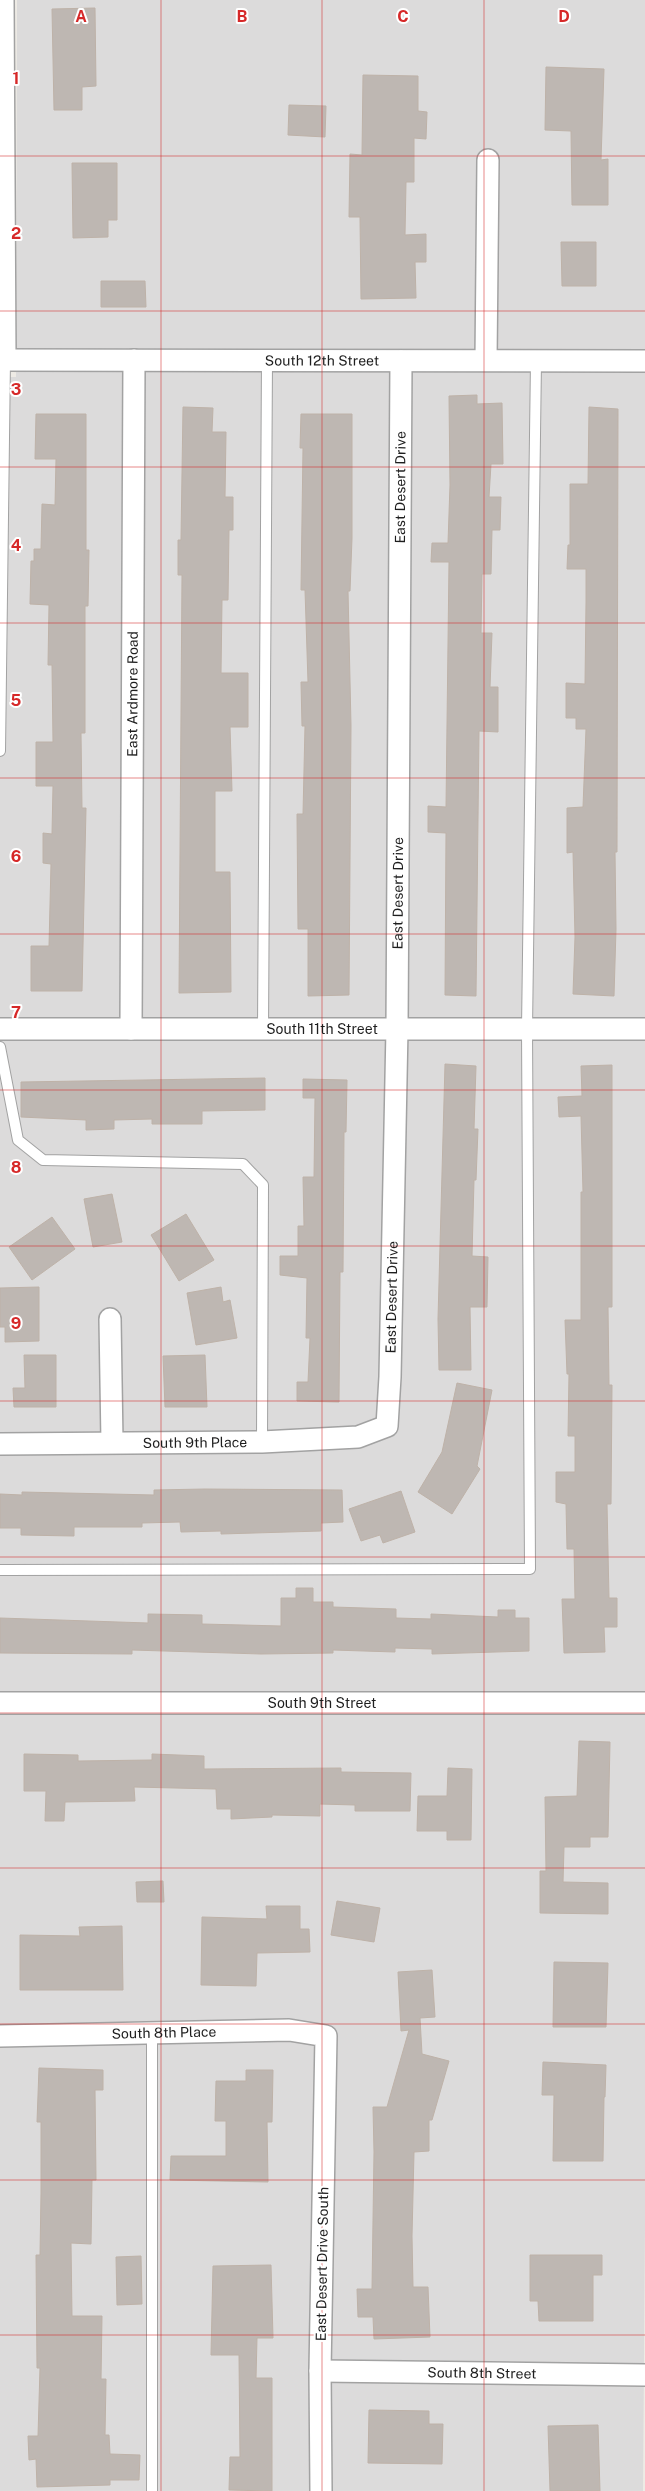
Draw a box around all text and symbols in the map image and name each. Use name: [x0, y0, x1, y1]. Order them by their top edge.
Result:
text: A: [75, 7, 87, 26]
text: B: [237, 7, 248, 26]
text: C: [397, 7, 409, 26]
text: D: [558, 7, 570, 26]
text: 1: [13, 69, 19, 88]
text: 2: [11, 224, 21, 243]
street label: South 12th Street: [265, 352, 379, 369]
text: 3: [11, 380, 21, 399]
street label: East Desert Drive: [392, 431, 409, 544]
text: 4: [11, 536, 22, 555]
street label: East Ardmore Road: [124, 631, 141, 757]
text: 5: [11, 691, 22, 710]
street label: East Desert Drive: [389, 837, 406, 950]
text: 6: [11, 847, 21, 866]
text: 7: [11, 1003, 21, 1022]
street label: South 11th Street: [266, 1021, 378, 1037]
text: 8: [11, 1158, 22, 1177]
street label: East Desert Drive: [382, 1241, 401, 1354]
text: 9: [11, 1314, 21, 1333]
street label: South 9th Place: [143, 1434, 247, 1451]
street label: South 9th Street: [268, 1695, 377, 1711]
street label: South 8th Place: [111, 2024, 217, 2042]
street label: East Desert Drive South: [313, 2187, 331, 2341]
street label: South 8th Street: [427, 2364, 537, 2382]

